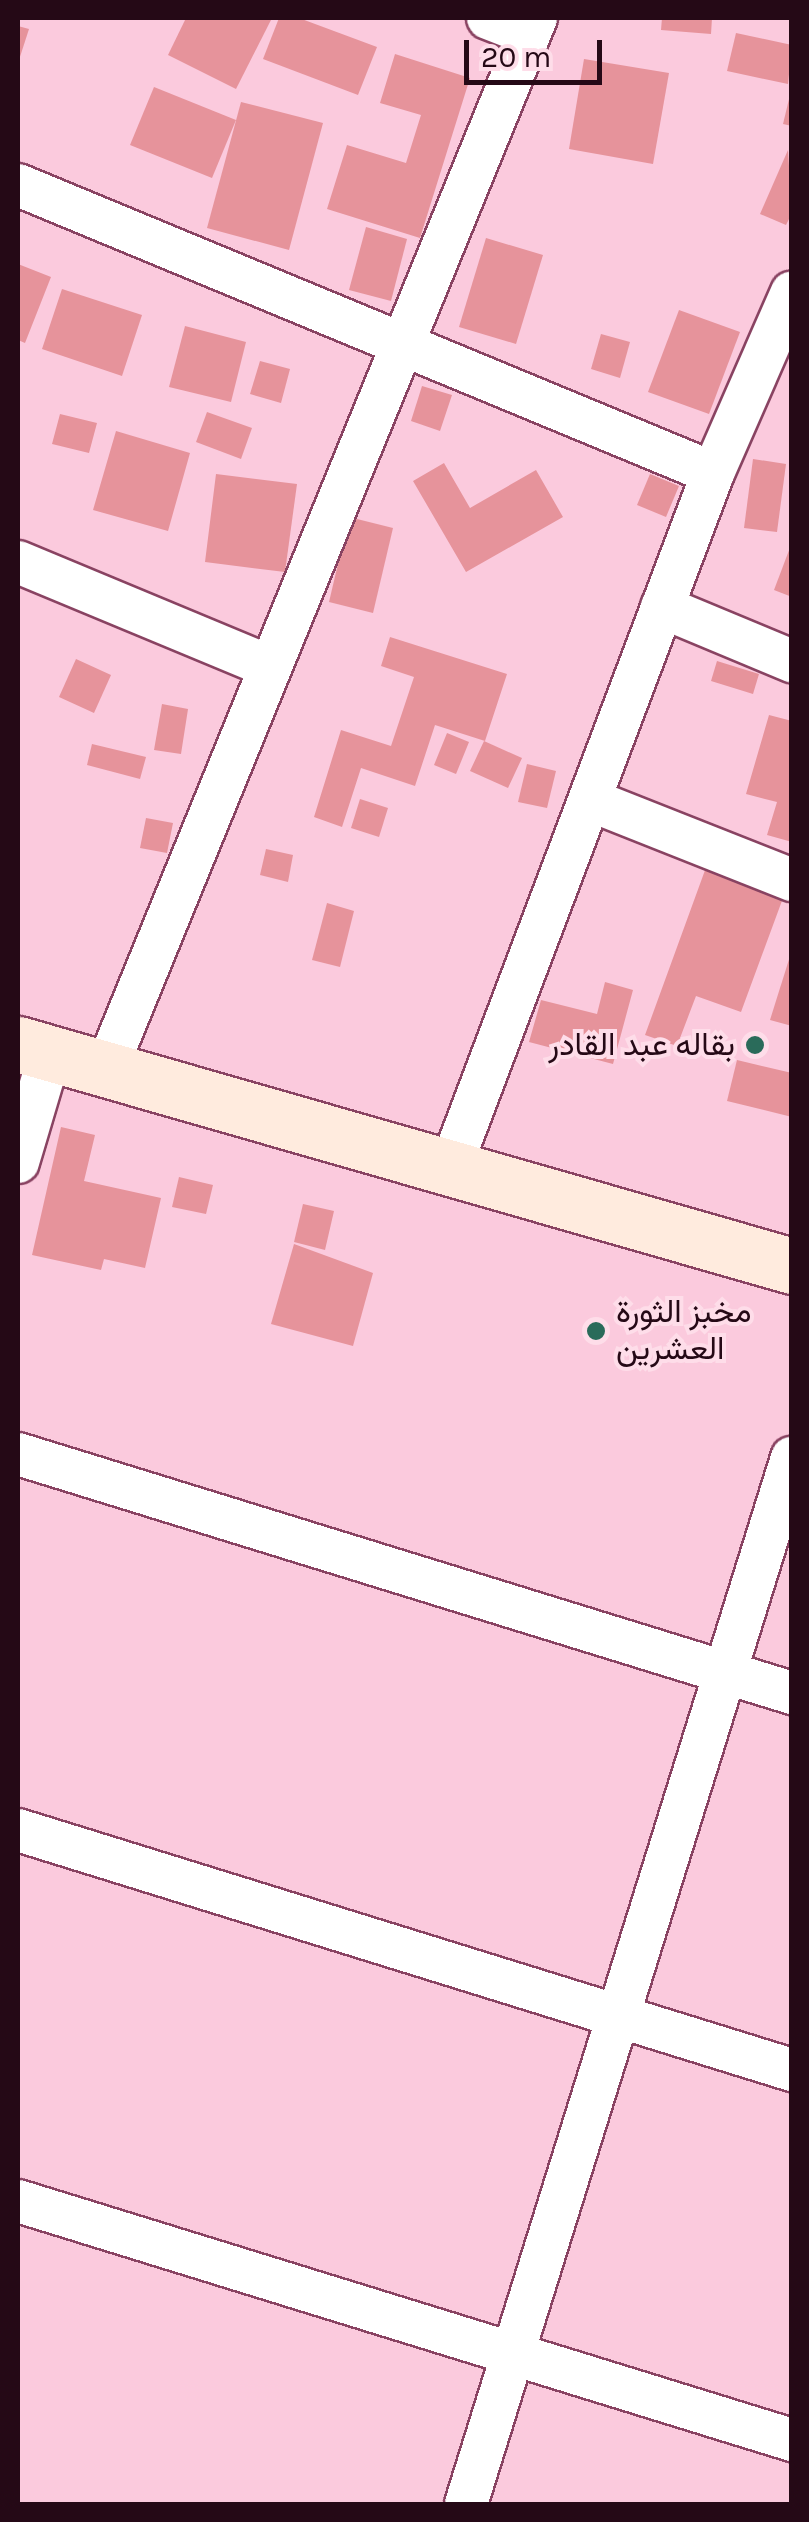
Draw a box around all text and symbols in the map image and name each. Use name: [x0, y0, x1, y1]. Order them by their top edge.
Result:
scale bar: [469, 20, 606, 82]
text: 20 m: [481, 39, 551, 75]
place label: بقاله عبد القادر: [548, 1026, 735, 1064]
marker: بقاله عبد القادر: [744, 1034, 766, 1056]
place label: مخبز الثورة العشرين: [616, 1294, 752, 1369]
marker: مخبز الثورة العشرين: [585, 1320, 607, 1342]

